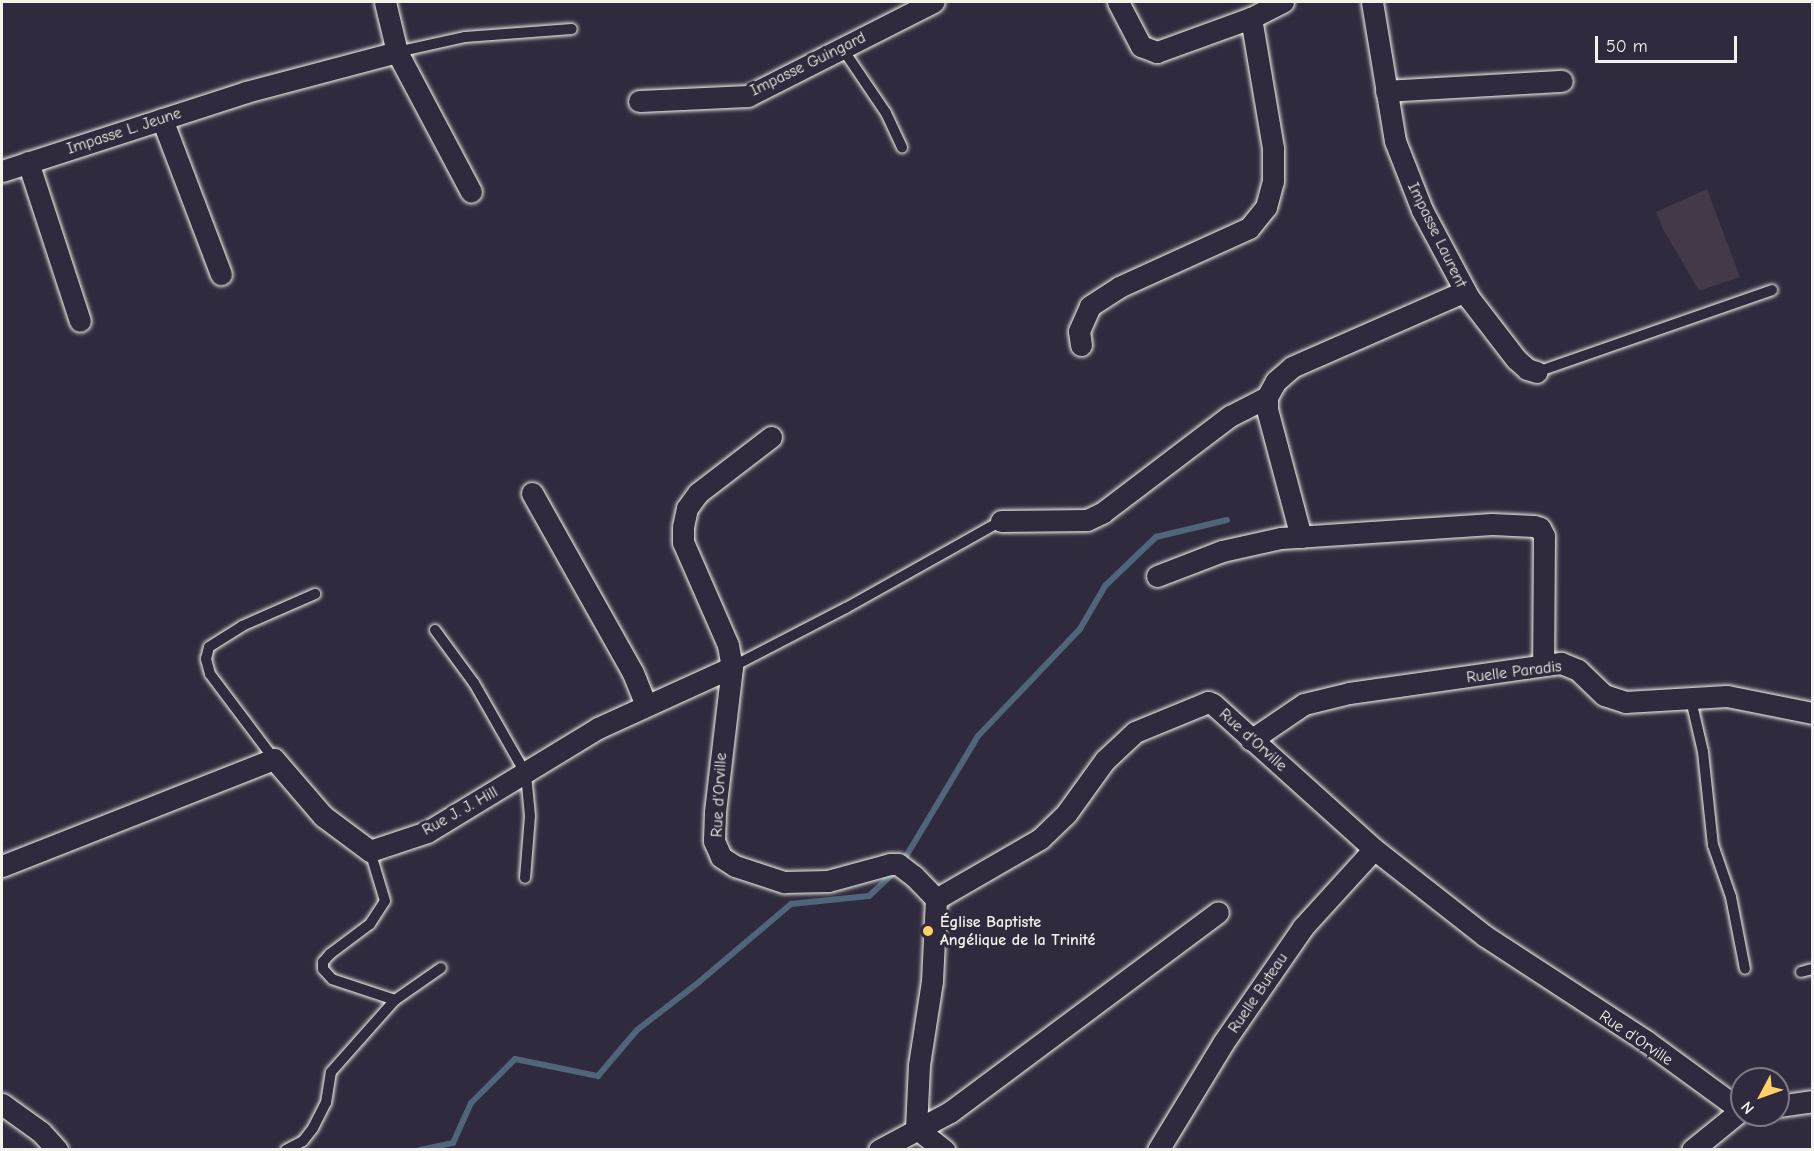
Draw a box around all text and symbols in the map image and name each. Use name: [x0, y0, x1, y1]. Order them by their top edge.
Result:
scale bar: [1598, 24, 1740, 62]
street label: Impasse Guingard: [747, 28, 869, 100]
text: 50 m: [1606, 36, 1648, 57]
street label: Impasse L. Jeune: [64, 103, 184, 159]
street label: Impasse Laurent: [1403, 179, 1471, 291]
street label: Ruelle Paradis: [1465, 657, 1563, 687]
street label: Rue d'Orville: [1215, 705, 1291, 775]
street label: Rue d'Orville: [707, 752, 731, 838]
street label: Rue J. J. Hill: [419, 782, 501, 840]
place label: Église Baptiste Angélique de la Trinité: [940, 912, 1095, 950]
marker: Église Baptiste Angélique de la Trinité: [921, 924, 935, 938]
street label: Ruelle Buteau: [1224, 949, 1292, 1037]
street label: Rue d'Orville: [1596, 1006, 1676, 1070]
north arrow: [1730, 1067, 1790, 1127]
text: N: [1738, 1098, 1758, 1117]

